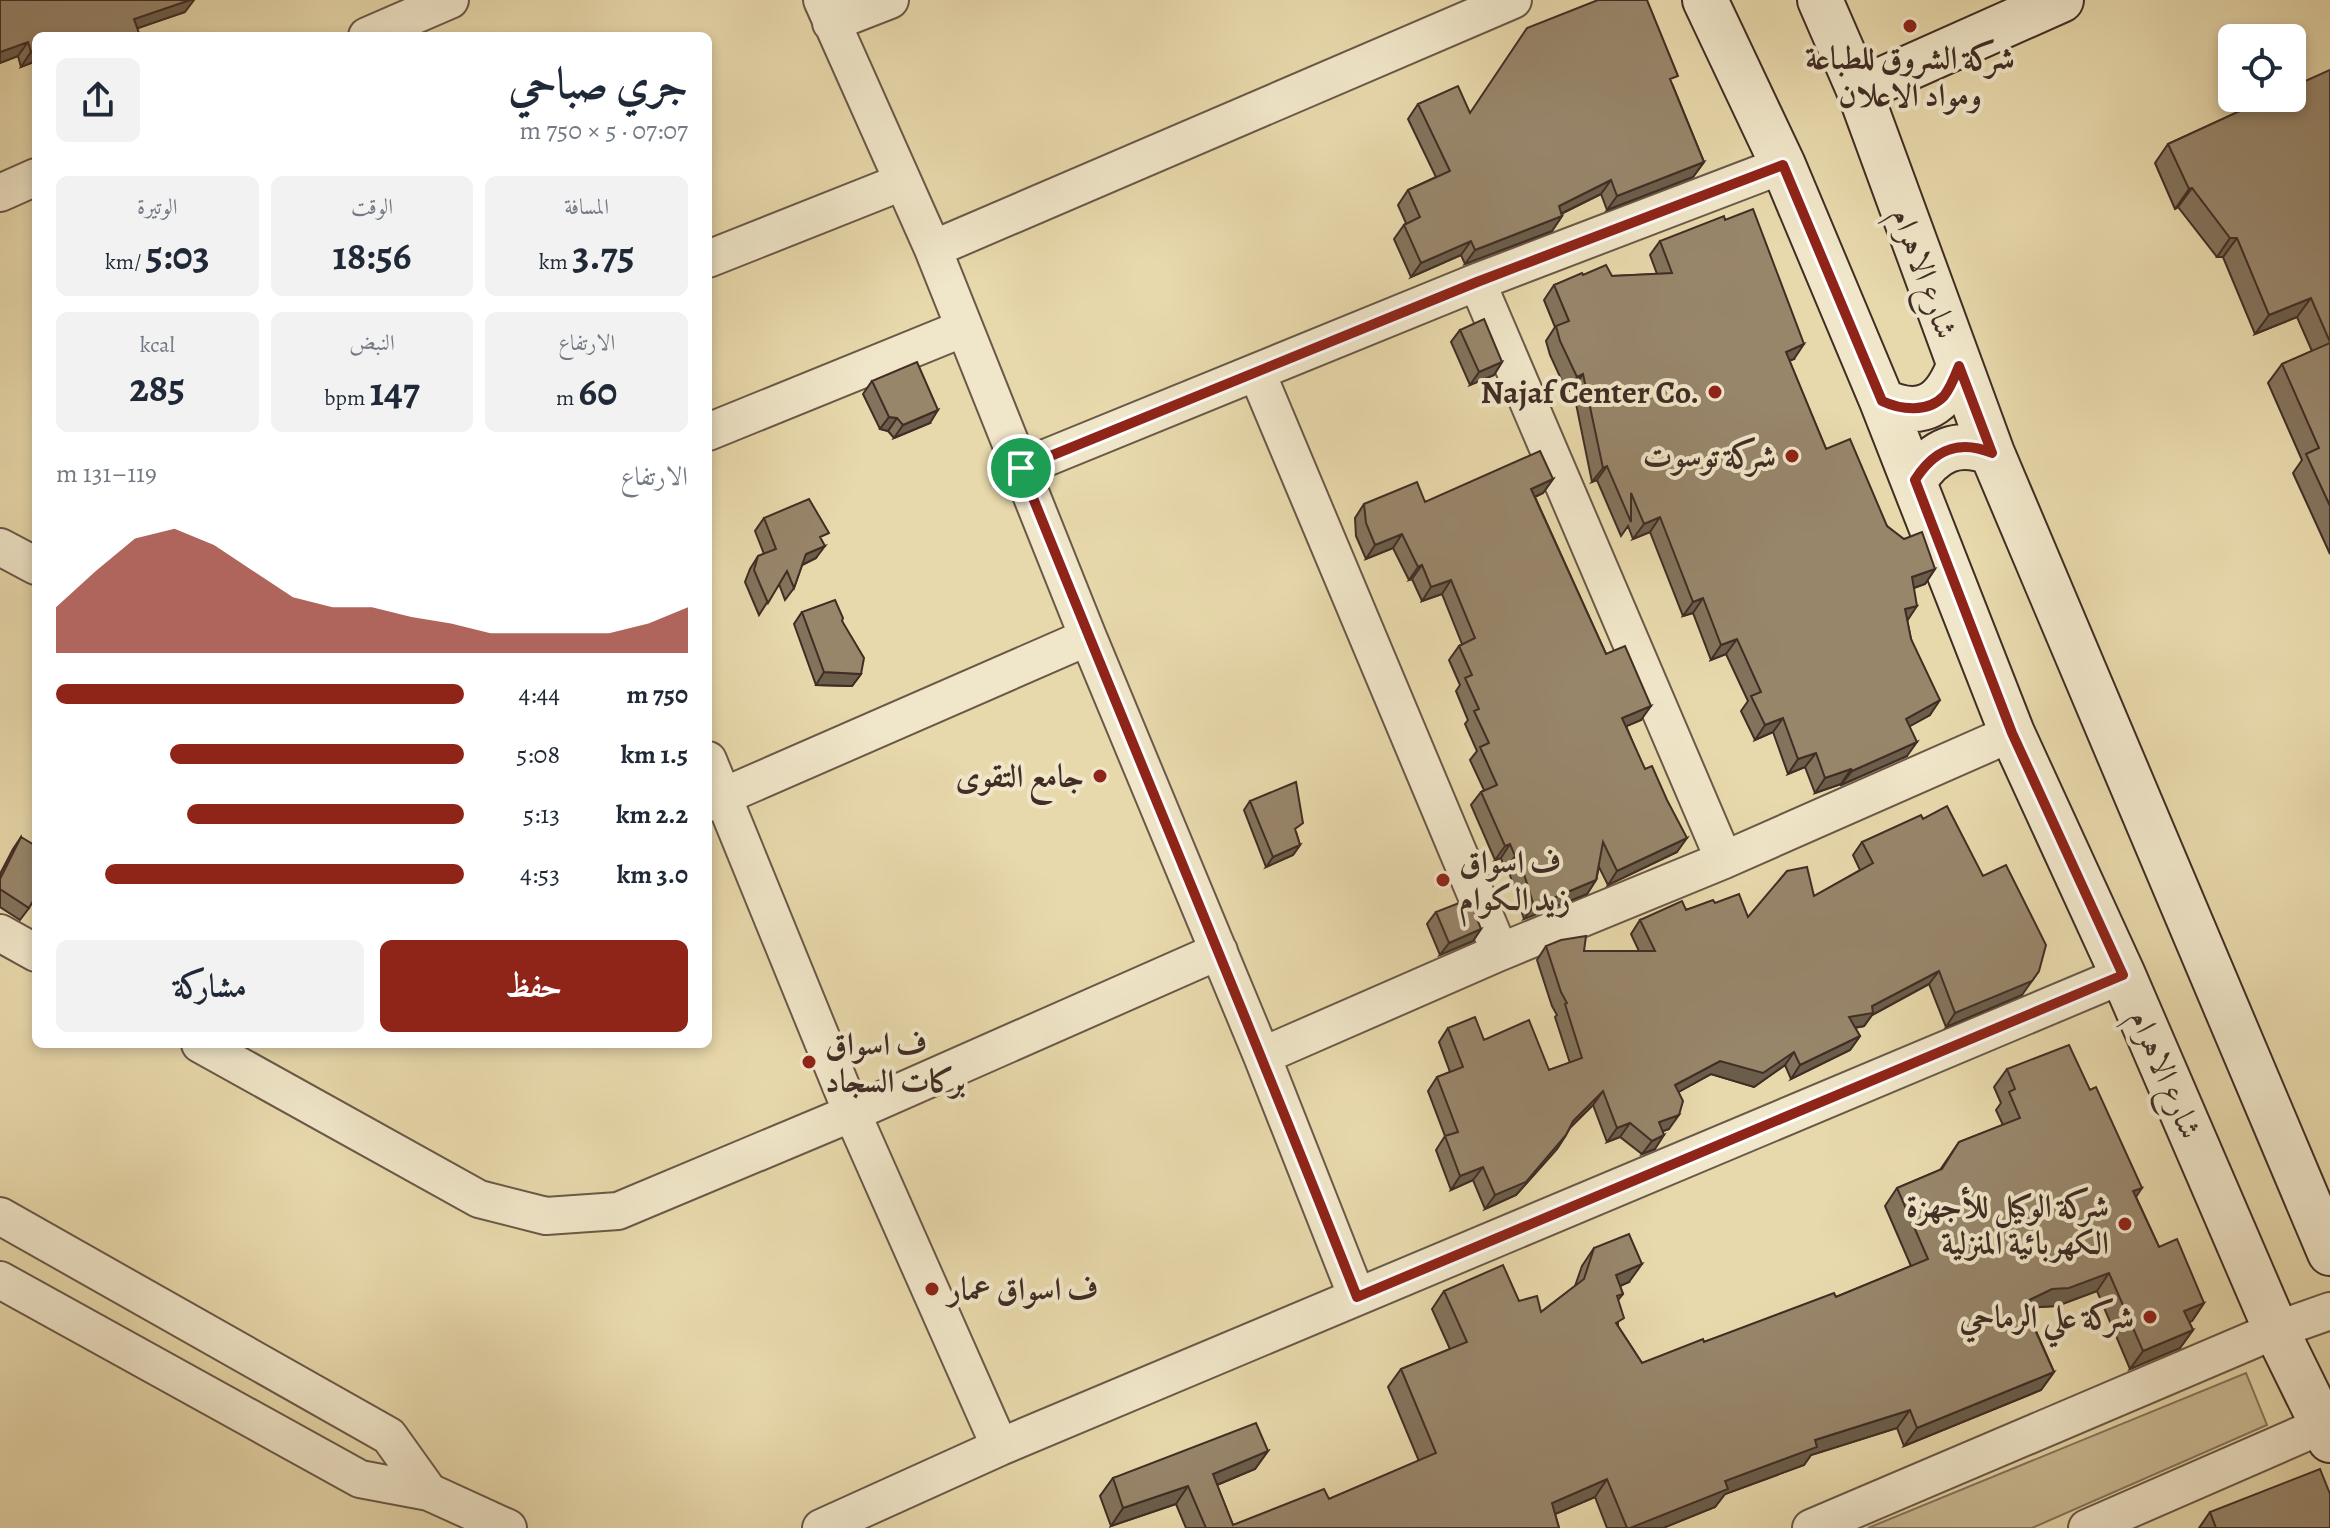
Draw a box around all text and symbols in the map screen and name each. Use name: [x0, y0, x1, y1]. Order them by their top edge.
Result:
marker: شركة الشروق للطباعة ومواد الاعلان: [1901, 17, 1919, 35]
map controls: [2218, 24, 2306, 112]
button: locate: [2218, 24, 2306, 112]
place label: شركة الشروق للطباعة ومواد الاعلان: [1805, 36, 2015, 117]
text: جري صباحي: [509, 53, 688, 113]
button: share: [56, 58, 140, 142]
text: 07:07 · 5 × 750 m: [519, 113, 688, 148]
text: الوتيرة: [137, 192, 178, 222]
text: الوقت: [351, 192, 393, 222]
text: المسافة: [564, 192, 609, 222]
street label: شارع الاهرام: [1875, 201, 1969, 347]
text: 5:03: [146, 228, 210, 283]
text: 18:56: [333, 228, 411, 283]
text: 3.75: [572, 228, 635, 283]
text: /km: [105, 247, 146, 277]
text: km: [539, 247, 572, 277]
text: النبض: [349, 328, 395, 358]
text: الارتفاع: [558, 328, 615, 358]
text: kcal: [140, 330, 175, 360]
text: 285: [130, 360, 185, 415]
text: 147: [370, 364, 420, 419]
text: 60: [579, 364, 617, 419]
place label: Najaf Center Co.: [1480, 370, 1699, 414]
text: bpm: [324, 383, 370, 413]
text: m: [556, 383, 579, 413]
marker: Najaf Center Co.: [1706, 383, 1724, 401]
pin: [987, 434, 1055, 502]
place label: شركة توسوت: [1643, 434, 1776, 478]
icon: arrive: [999, 446, 1043, 490]
marker: شركة توسوت: [1783, 447, 1801, 465]
text: 119–131 m: [56, 456, 157, 491]
text: الارتفاع: [621, 459, 688, 494]
text: 4:44: [518, 677, 560, 712]
text: 750 m: [626, 677, 688, 712]
text: 5:08: [516, 737, 560, 772]
text: 1.5 km: [621, 737, 688, 772]
place label: جامع التقوى: [956, 754, 1084, 806]
marker: جامع التقوى: [1091, 767, 1109, 785]
text: 5:13: [523, 797, 560, 832]
text: 2.2 km: [616, 797, 688, 832]
place label: ف اسواق زيد الكوام: [1459, 840, 1571, 927]
text: 4:53: [520, 857, 560, 892]
text: 3.0 km: [617, 857, 688, 892]
marker: ف اسواق زيد الكوام: [1434, 871, 1452, 889]
button: مشاركة: [56, 940, 364, 1032]
button: حفظ: [380, 940, 688, 1032]
street label: شارع الاهرام: [2114, 1003, 2213, 1148]
place label: ف اسواق بركات السجاد: [825, 1022, 965, 1103]
marker: ف اسواق بركات السجاد: [800, 1053, 818, 1071]
place label: شركة الوكيل للأجهزة الكهربائية المنزلية: [1906, 1184, 2109, 1265]
marker: شركة الوكيل للأجهزة الكهربائية المنزلية: [2116, 1215, 2134, 1233]
place label: ف اسواق عمار: [945, 1267, 1098, 1311]
marker: ف اسواق عمار: [923, 1280, 941, 1298]
place label: شركة علي الرماحي: [1959, 1295, 2134, 1348]
marker: شركة علي الرماحي: [2141, 1308, 2159, 1326]

